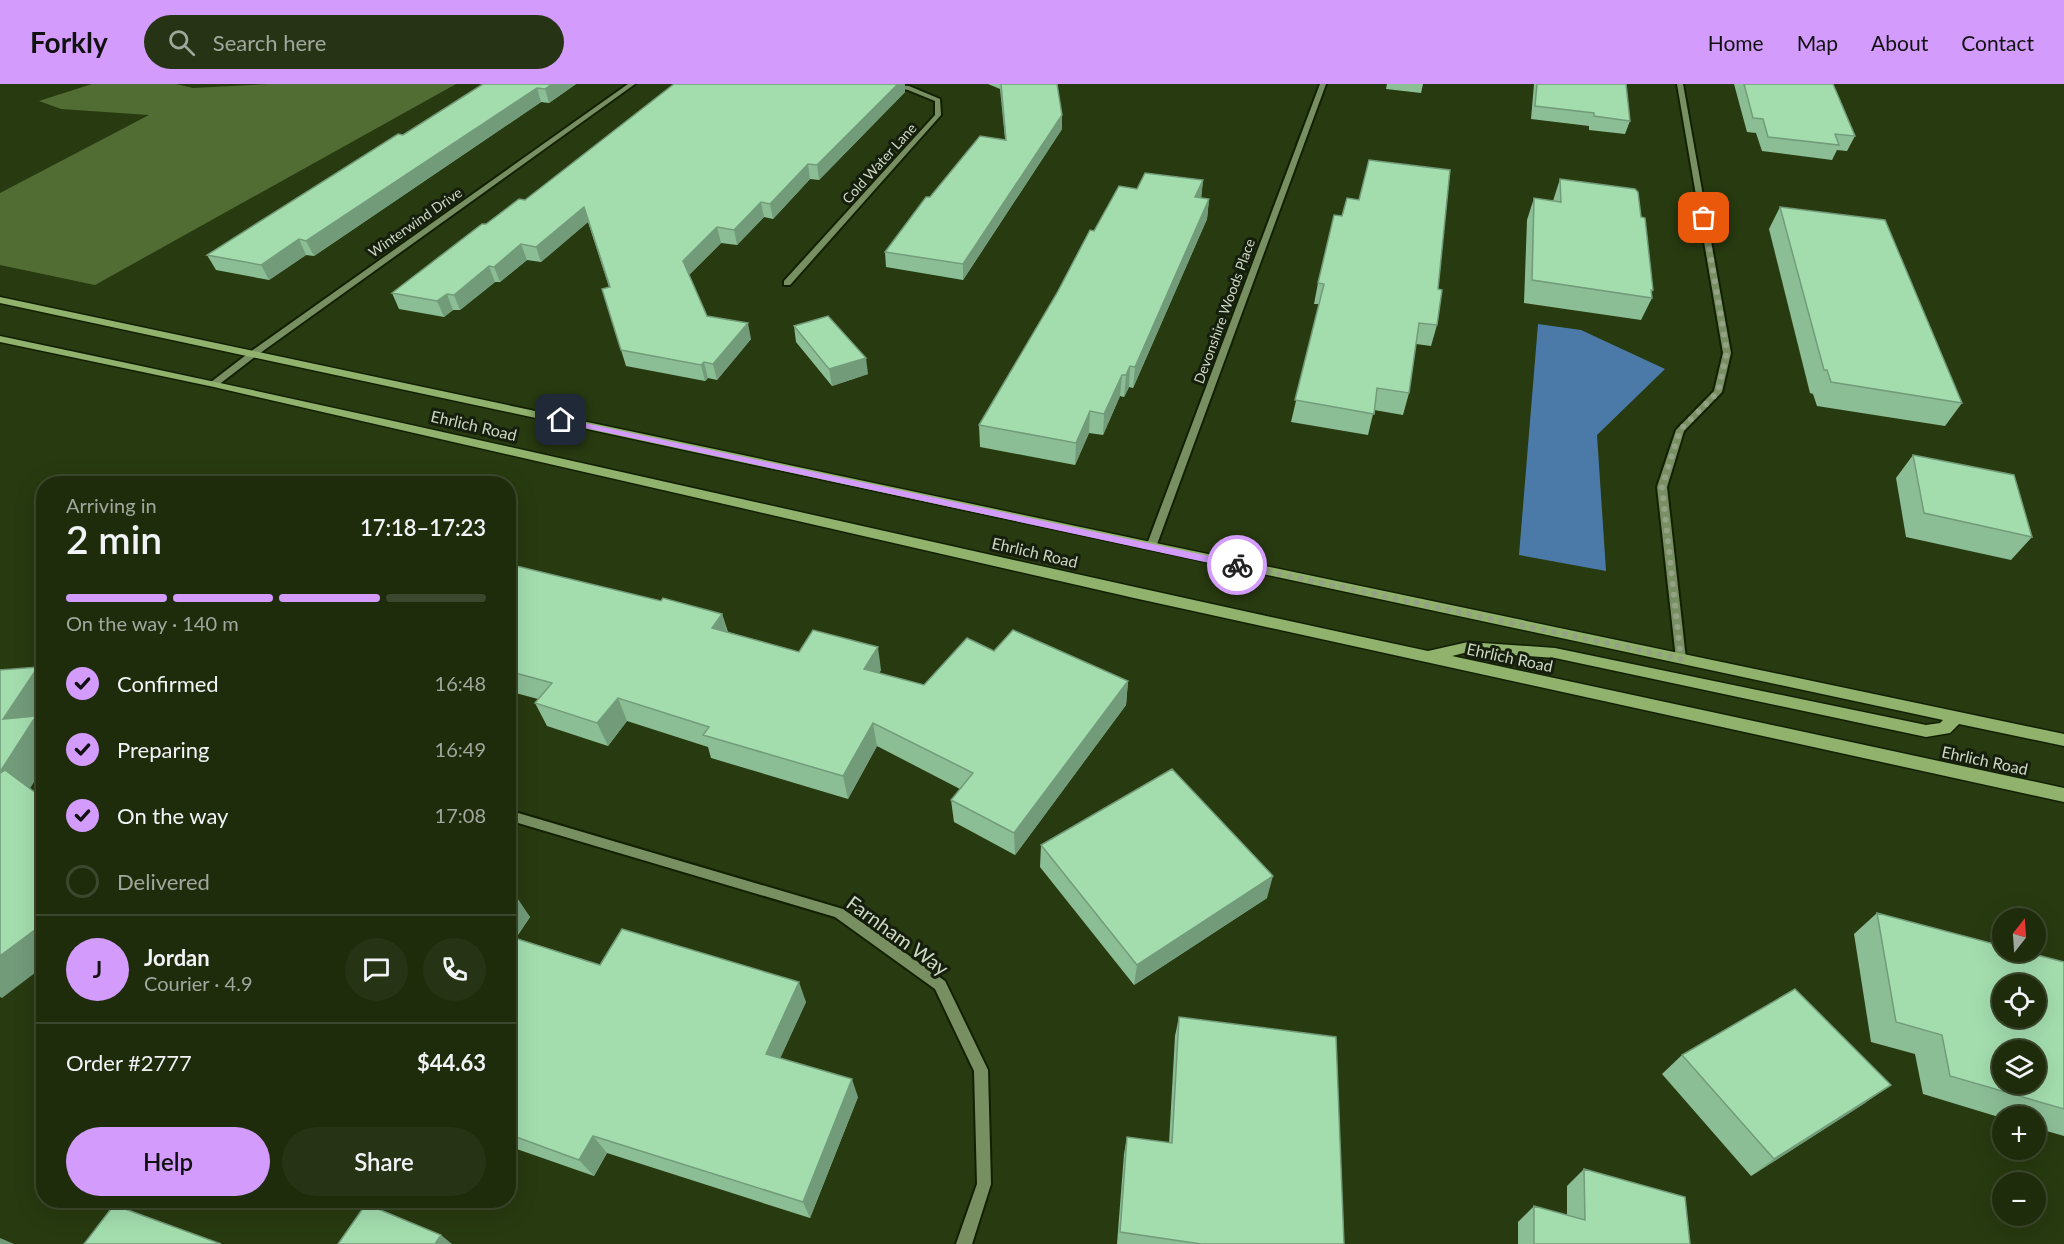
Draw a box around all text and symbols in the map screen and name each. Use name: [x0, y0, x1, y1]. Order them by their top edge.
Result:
search box: [144, 15, 564, 69]
text: Forkly: [30, 25, 108, 59]
icon: search: [165, 26, 198, 59]
text: Search here: [213, 29, 326, 56]
text: Home: [1708, 30, 1764, 55]
text: Map: [1797, 30, 1838, 55]
text: About: [1871, 30, 1928, 55]
text: Contact: [1961, 30, 2034, 55]
street label: Cold Water Lane: [838, 119, 920, 207]
street label: Winterwind Drive: [365, 183, 465, 261]
pin: [1678, 192, 1729, 243]
icon: bag: [1687, 201, 1720, 234]
street label: Devonshire Woods Place: [1190, 236, 1258, 386]
pin: [535, 394, 586, 445]
icon: home: [544, 403, 577, 436]
street label: Ehrlich Road: [429, 406, 519, 444]
text: Arriving in: [66, 493, 157, 517]
text: 17:18–17:23: [360, 514, 486, 541]
text: 2 min: [66, 516, 162, 562]
street label: Ehrlich Road: [990, 533, 1080, 571]
courier: [1207, 535, 1267, 595]
icon: bike: [1221, 549, 1254, 582]
text: On the way · 140 m: [66, 611, 239, 635]
street label: Ehrlich Road: [1465, 639, 1555, 675]
icon: check: [66, 667, 99, 700]
text: Confirmed: [117, 670, 219, 697]
text: 16:48: [435, 671, 486, 695]
icon: check: [66, 733, 99, 766]
text: Preparing: [117, 736, 209, 763]
text: 16:49: [435, 737, 486, 761]
street label: Ehrlich Road: [1940, 742, 2030, 778]
icon: check: [66, 799, 99, 832]
text: On the way: [117, 802, 228, 829]
text: 17:08: [435, 803, 486, 827]
text: Delivered: [117, 868, 210, 895]
street label: Farnham Way: [842, 890, 954, 980]
north arrow: [1992, 908, 2046, 962]
map controls: [1992, 908, 2046, 1226]
button: chat: [345, 938, 408, 1001]
button: phone: [423, 938, 486, 1001]
text: Jordan: [144, 944, 210, 971]
text: J: [93, 956, 102, 983]
text: Courier · 4.9: [144, 971, 253, 995]
button: locate: [1992, 974, 2046, 1028]
button: layers: [1992, 1040, 2046, 1094]
text: Order #2777: [66, 1049, 192, 1076]
text: $44.63: [417, 1049, 486, 1076]
button: +: [1992, 1106, 2046, 1160]
button: Help: [66, 1127, 270, 1196]
button: Share: [282, 1127, 486, 1196]
button: −: [1992, 1172, 2046, 1226]

